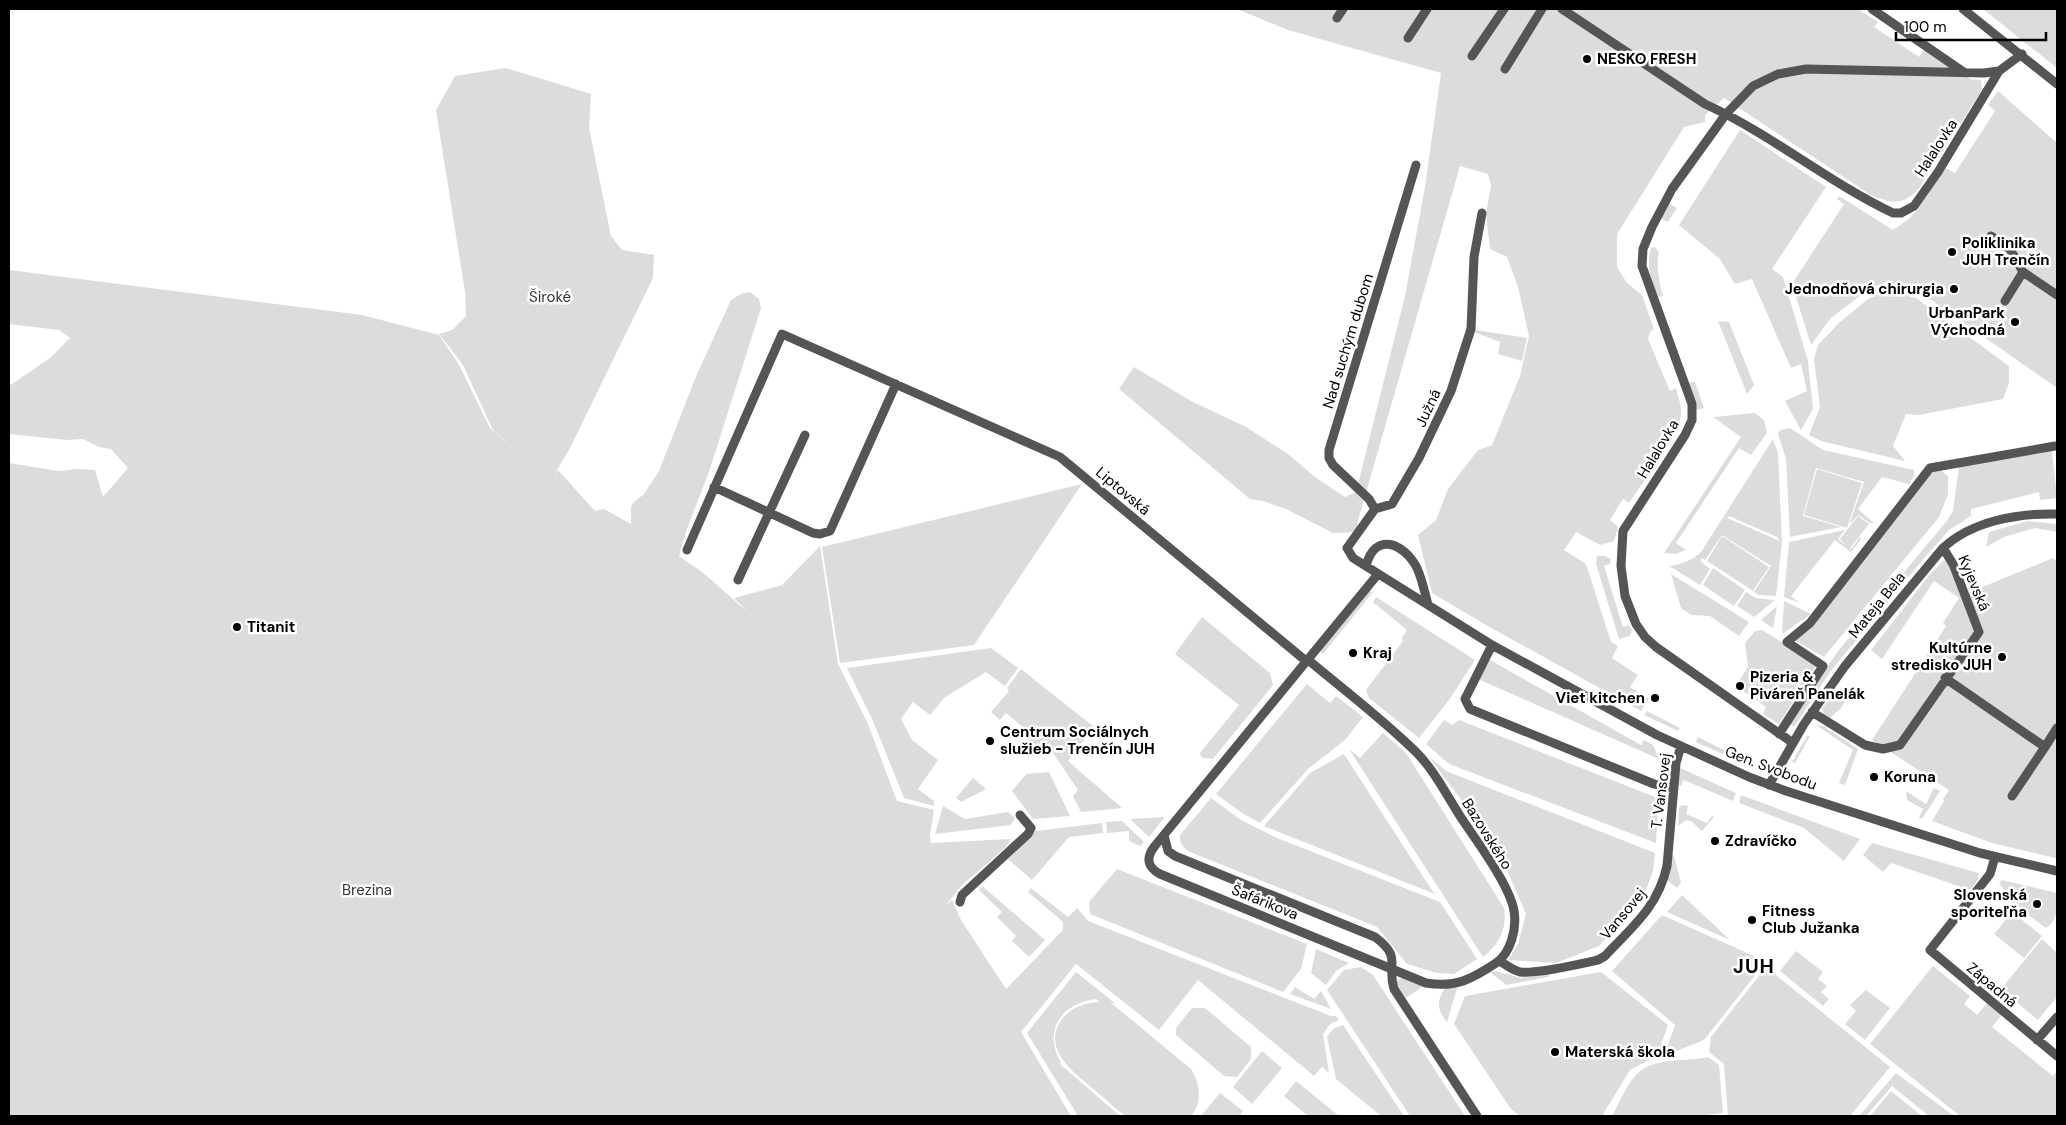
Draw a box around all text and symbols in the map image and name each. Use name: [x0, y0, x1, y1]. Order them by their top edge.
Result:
scale bar: [1896, 10, 2046, 42]
text: 100 m: [1904, 17, 1947, 37]
place label: NESKO FRESH: [1597, 49, 1696, 69]
marker: NESKO FRESH: [1581, 53, 1593, 65]
street label: Halalovka: [1910, 115, 1962, 181]
place label: Poliklinika JUH Trenčín: [1962, 233, 2050, 270]
marker: Poliklinika JUH Trenčín: [1946, 246, 1958, 258]
street label: Nad suchým dubom: [1318, 271, 1378, 411]
place label: Jednodňová chirurgia: [1785, 279, 1944, 299]
marker: Jednodňová chirurgia: [1948, 283, 1960, 295]
park label: Široké: [529, 287, 571, 307]
place label: UrbanPark Východná: [1928, 303, 2005, 340]
marker: UrbanPark Východná: [2009, 316, 2021, 328]
street label: Južná: [1411, 386, 1445, 430]
street label: Halalovka: [1633, 416, 1683, 482]
street label: Liptovská: [1091, 462, 1155, 520]
street label: Kyjevská: [1953, 552, 1995, 614]
street label: Mateja Bela: [1844, 568, 1910, 642]
place label: Titanit: [247, 617, 295, 637]
marker: Titanit: [231, 621, 243, 633]
place label: Kultúrne stredisko JUH: [1891, 638, 1992, 675]
place label: Kraj: [1363, 643, 1392, 663]
marker: Kraj: [1347, 647, 1359, 659]
marker: Kultúrne stredisko JUH: [1996, 651, 2008, 663]
place label: Pizeria & Piváreň Panelák: [1750, 667, 1866, 704]
marker: Pizeria & Piváreň Panelák: [1734, 680, 1746, 692]
place label: Viet kitchen: [1556, 688, 1645, 708]
marker: Viet kitchen: [1649, 692, 1661, 704]
place label: Centrum Sociálnych služieb - Trenčín JUH: [1000, 722, 1155, 759]
marker: Centrum Sociálnych služieb - Trenčín JUH: [984, 735, 996, 747]
street label: Gen. Svobodu: [1722, 741, 1820, 795]
street label: T. Vansovej: [1646, 752, 1676, 830]
place label: Koruna: [1884, 767, 1936, 787]
marker: Koruna: [1868, 771, 1880, 783]
street label: Bazovského: [1457, 794, 1517, 874]
place label: Zdravíčko: [1725, 831, 1797, 851]
marker: Zdravíčko: [1709, 835, 1721, 847]
park label: Brezina: [342, 880, 392, 900]
street label: Šafárikova: [1229, 880, 1301, 924]
street label: Vansovej: [1596, 884, 1650, 944]
place label: Slovenská sporiteľňa: [1951, 885, 2027, 922]
marker: Slovenská sporiteľňa: [2031, 898, 2043, 910]
place label: Fitness Club Južanka: [1762, 901, 1860, 938]
marker: Fitness Club Južanka: [1746, 914, 1758, 926]
district label: JUH: [1733, 953, 1775, 979]
street label: Západná: [1963, 958, 2021, 1012]
place label: Materská škola: [1565, 1042, 1675, 1062]
marker: Materská škola: [1549, 1046, 1561, 1058]

